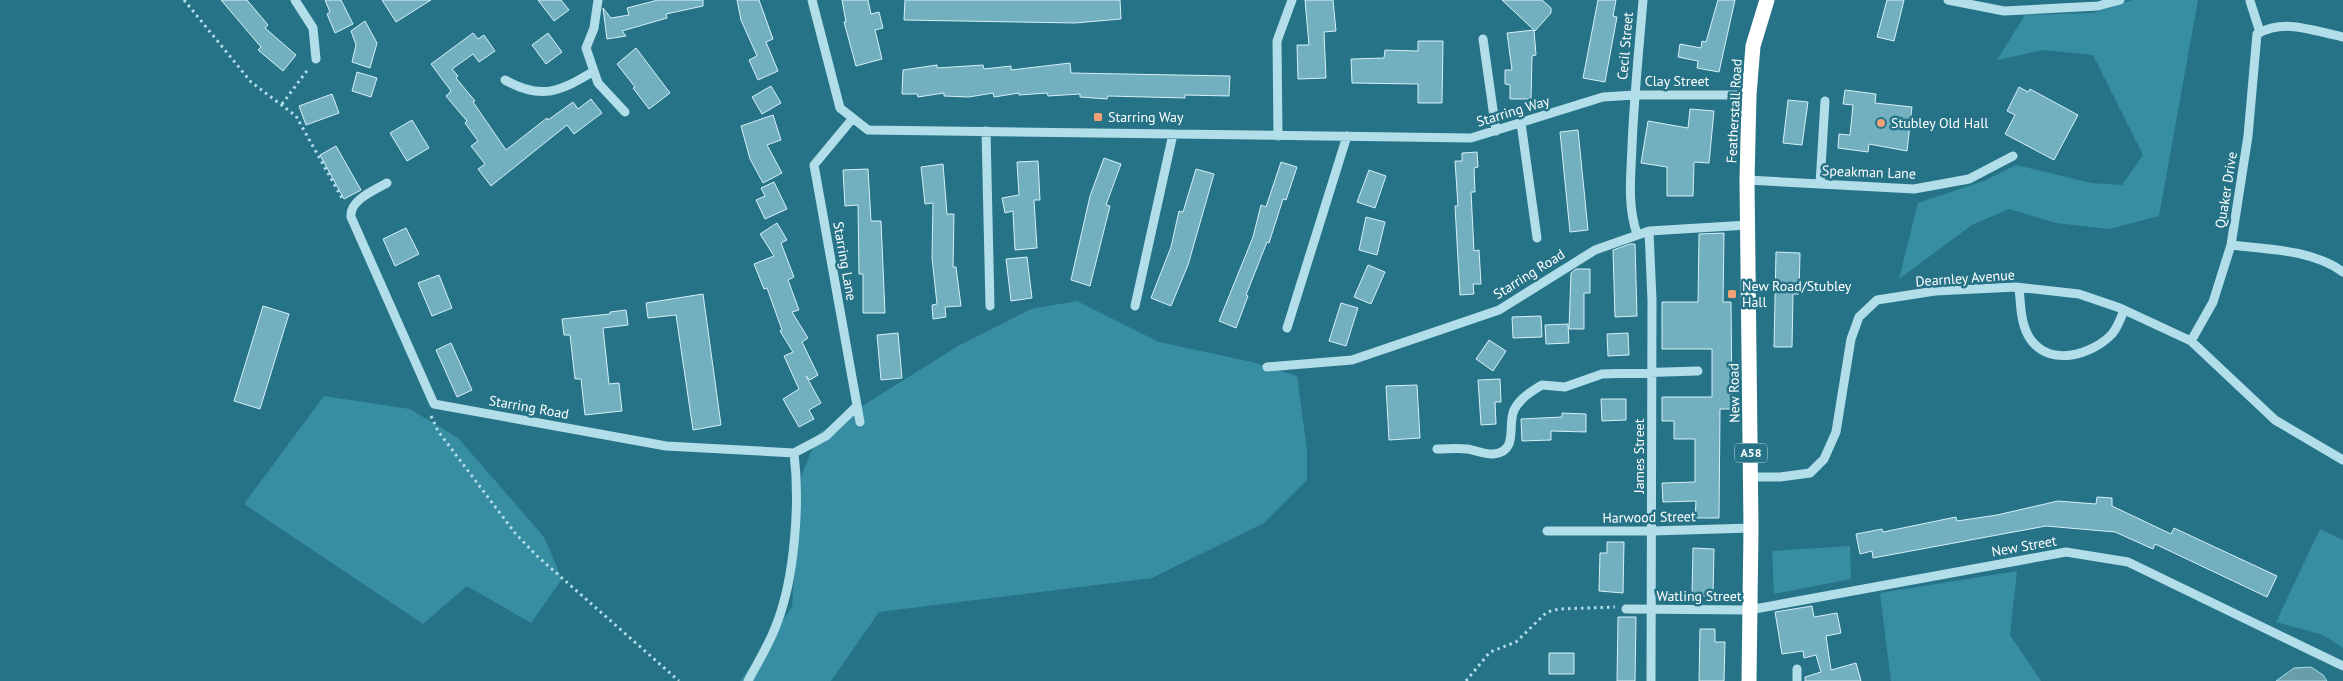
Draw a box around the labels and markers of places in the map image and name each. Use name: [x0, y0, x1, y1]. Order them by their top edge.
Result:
place label: Starring Way: [1108, 108, 1184, 126]
marker: Starring Way: [1092, 111, 1104, 123]
place label: Stubley Old Hall: [1891, 114, 1988, 132]
marker: Stubley Old Hall: [1875, 117, 1887, 129]
place label: New Road/Stubley Hall: [1742, 277, 1852, 311]
marker: New Road/Stubley Hall: [1726, 288, 1738, 300]

